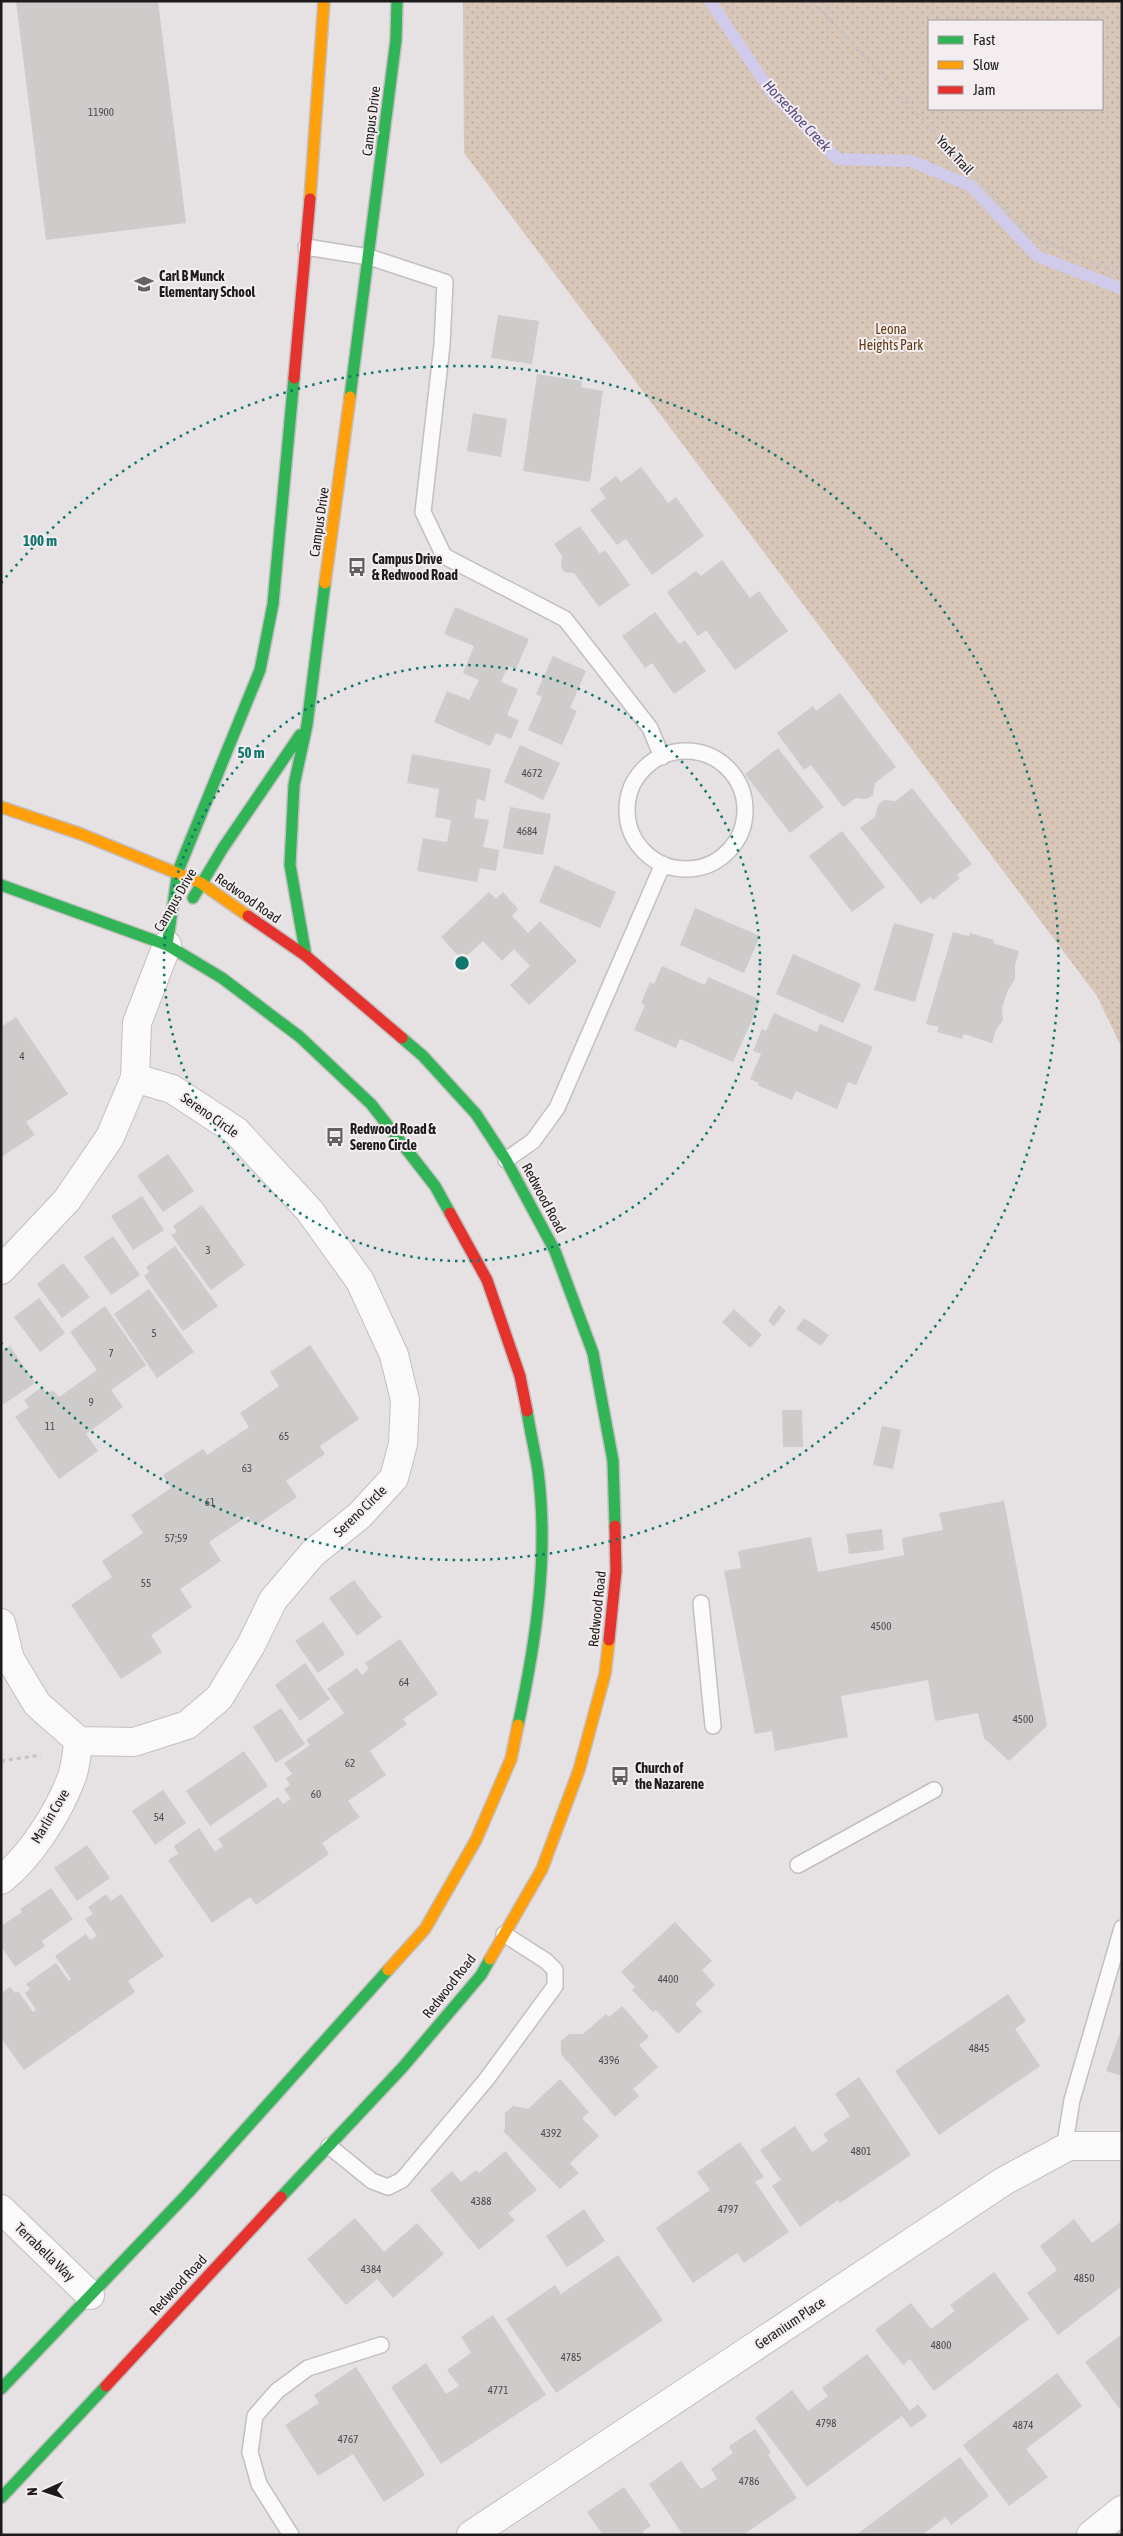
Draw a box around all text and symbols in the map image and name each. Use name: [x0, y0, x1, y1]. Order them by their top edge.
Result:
legend: [928, 20, 1103, 110]
text: Fast: [973, 31, 995, 48]
text: Slow: [973, 56, 999, 73]
water label: Horseshoe Creek: [760, 76, 835, 155]
text: Jam: [973, 81, 996, 98]
street label: Campus Drive: [359, 85, 383, 157]
house number: 11900: [88, 106, 114, 118]
street label: York Trail: [933, 132, 977, 178]
place label: Carl B Munck Elementary School: [159, 268, 255, 300]
school or university icon: Carl B Munck Elementary School: [133, 273, 155, 295]
park label: Leona Heights Park: [859, 321, 923, 353]
street label: Campus Drive: [306, 486, 332, 558]
text: 100 m: [23, 532, 57, 549]
place label: Campus Drive & Redwood Road: [372, 551, 458, 583]
bus stop icon: Campus Drive & Redwood Road: [346, 556, 368, 578]
text: 50 m: [238, 744, 265, 761]
house number: 4672: [522, 767, 542, 779]
house number: 4684: [517, 825, 537, 837]
street label: Campus Drive: [150, 866, 200, 934]
street label: Redwood Road: [212, 869, 284, 927]
centre of rings: [453, 954, 471, 972]
house number: 4: [19, 1050, 25, 1062]
street label: Sereno Circle: [178, 1089, 242, 1141]
place label: Redwood Road & Sereno Circle: [350, 1121, 436, 1153]
bus stop icon: Redwood Road & Sereno Circle: [324, 1126, 346, 1148]
street label: Redwood Road: [519, 1160, 569, 1236]
house number: 3: [205, 1244, 211, 1256]
house number: 5: [151, 1327, 157, 1339]
house number: 7: [108, 1347, 114, 1359]
house number: 9: [88, 1396, 94, 1408]
house number: 11: [45, 1420, 55, 1432]
house number: 65: [279, 1430, 289, 1442]
house number: 63: [242, 1462, 252, 1474]
street label: Sereno Circle: [330, 1482, 390, 1540]
house number: 61: [205, 1496, 215, 1508]
house number: 57;59: [165, 1532, 187, 1544]
street label: Redwood Road: [585, 1570, 609, 1648]
house number: 55: [141, 1577, 151, 1589]
house number: 4500: [871, 1620, 891, 1632]
house number: 64: [399, 1676, 409, 1688]
house number: 4500: [1013, 1713, 1033, 1725]
house number: 62: [345, 1757, 355, 1769]
place label: Church of the Nazarene: [634, 1760, 704, 1792]
bus stop icon: Church of the Nazarene: [609, 1765, 631, 1787]
street label: Marlin Cove: [28, 1786, 72, 1846]
house number: 60: [311, 1788, 321, 1800]
house number: 54: [154, 1811, 164, 1823]
street label: Redwood Road: [419, 1951, 479, 2021]
house number: 4400: [658, 1973, 678, 1985]
house number: 4845: [969, 2042, 989, 2054]
house number: 4396: [599, 2054, 619, 2066]
house number: 4392: [541, 2127, 561, 2139]
house number: 4801: [851, 2145, 871, 2157]
house number: 4388: [471, 2195, 491, 2207]
house number: 4797: [718, 2203, 738, 2215]
street label: Terrabella Way: [12, 2220, 78, 2285]
street label: Redwood Road: [146, 2252, 210, 2318]
house number: 4384: [361, 2263, 381, 2275]
house number: 4850: [1074, 2272, 1094, 2284]
street label: Geranium Place: [752, 2294, 828, 2352]
house number: 4800: [931, 2339, 951, 2351]
house number: 4785: [561, 2351, 581, 2363]
house number: 4771: [488, 2384, 508, 2396]
house number: 4798: [816, 2417, 836, 2429]
house number: 4874: [1013, 2419, 1033, 2431]
house number: 4767: [338, 2433, 358, 2445]
north arrow: [20, 2466, 70, 2516]
house number: 4786: [739, 2475, 759, 2487]
text: N: [24, 2487, 40, 2496]

